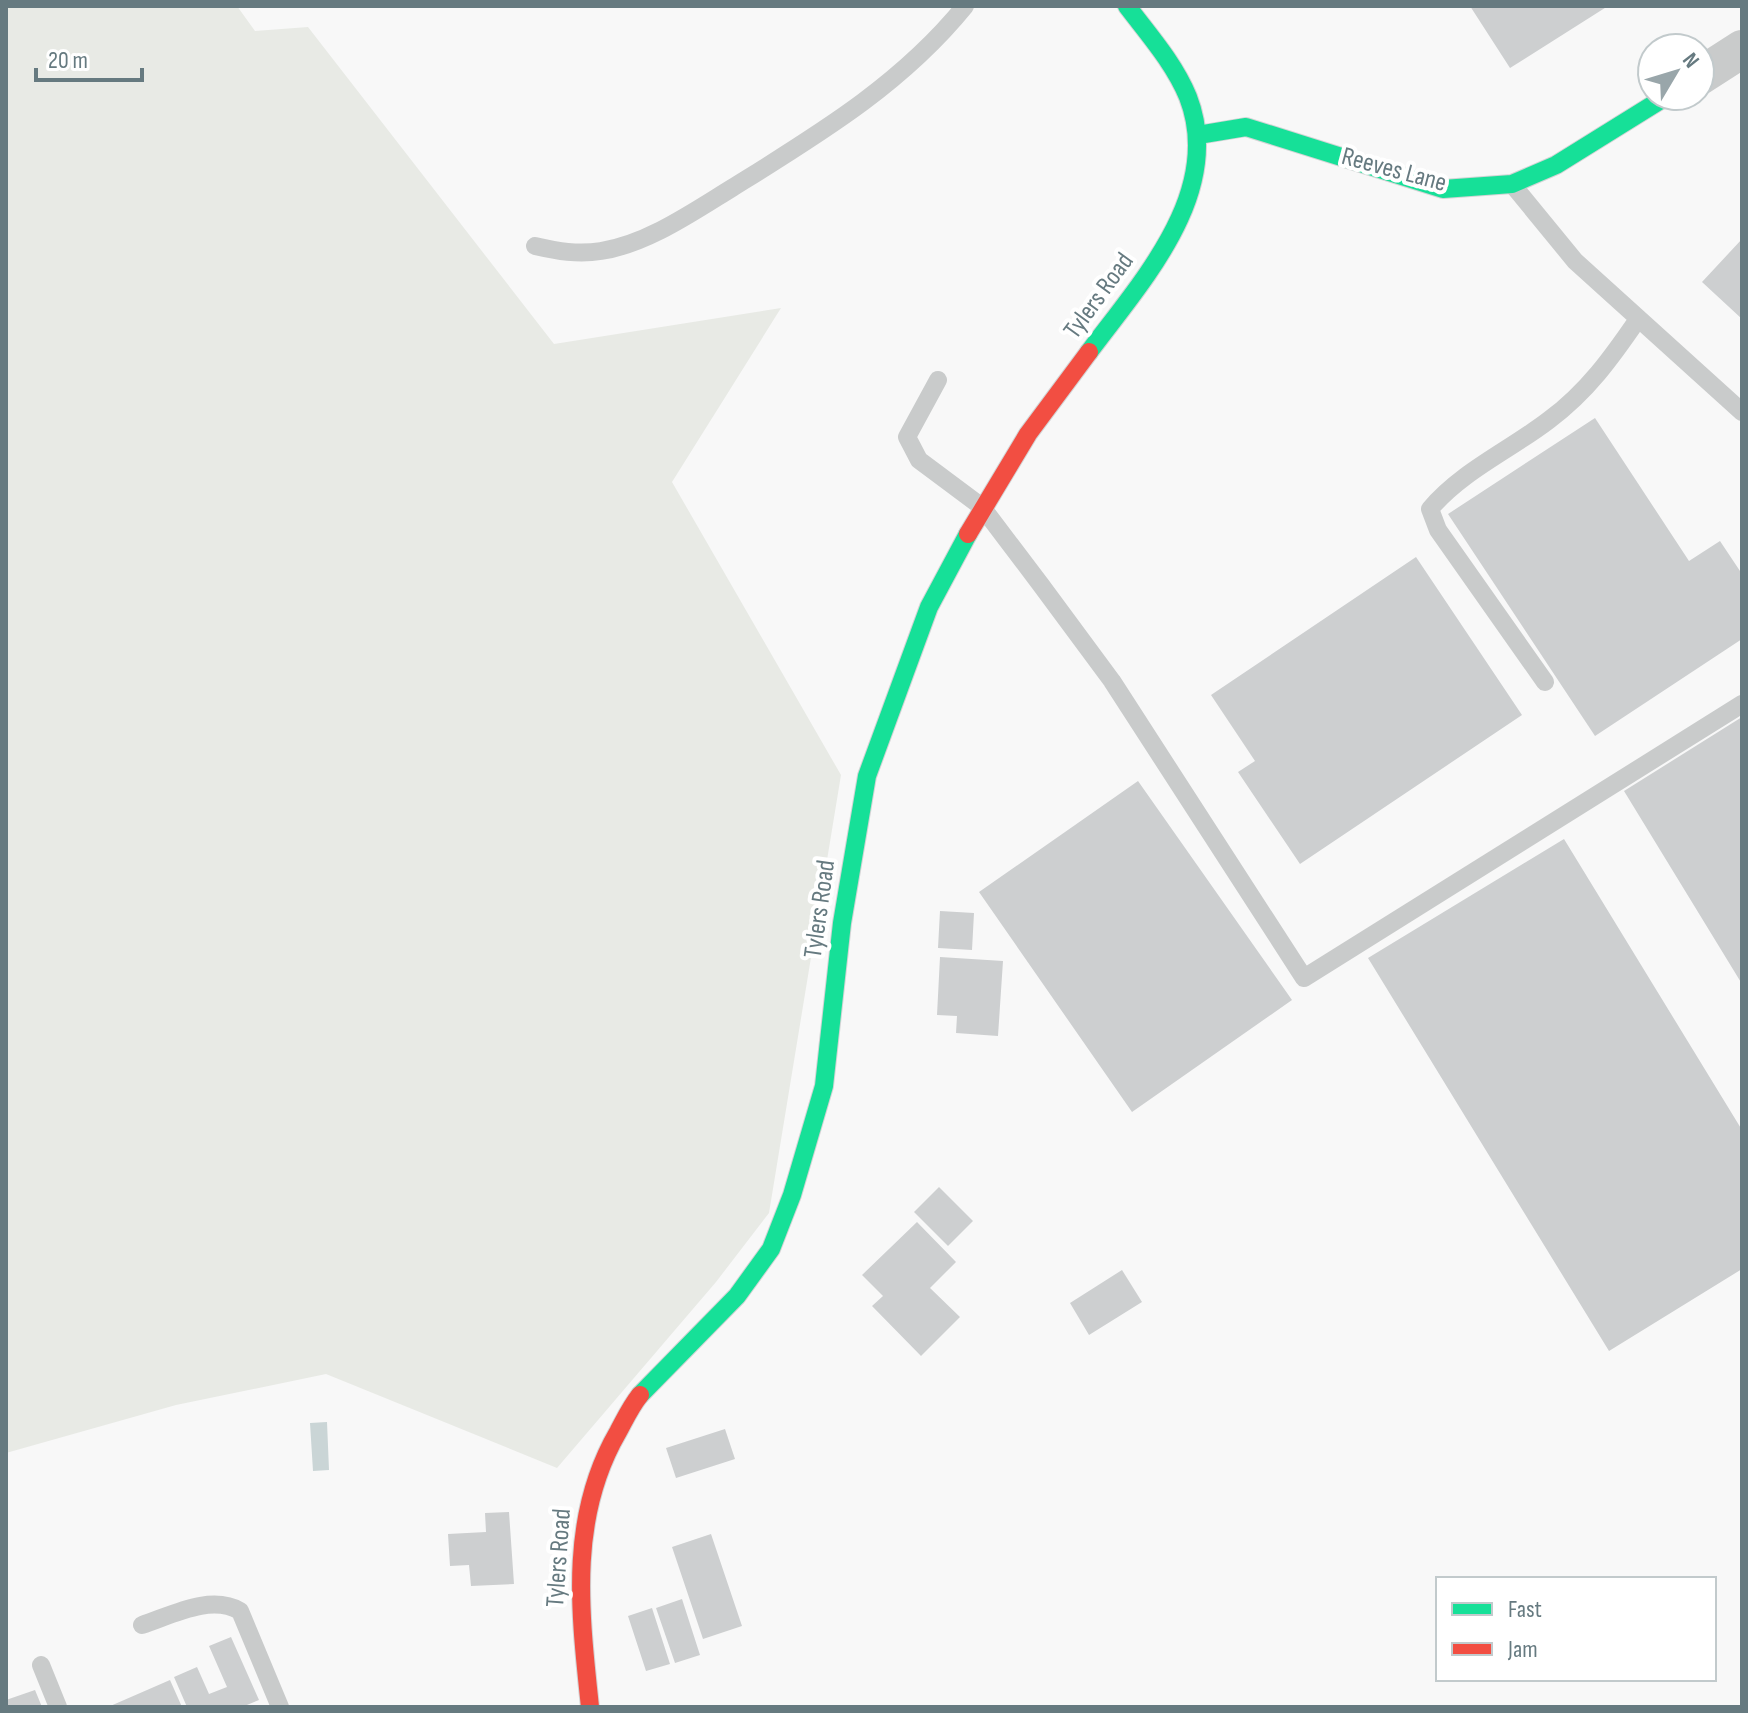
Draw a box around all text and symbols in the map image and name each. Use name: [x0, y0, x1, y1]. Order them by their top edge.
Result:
scale bar: [36, 32, 142, 82]
north arrow: [1636, 32, 1716, 112]
text: 20 m: [48, 46, 88, 75]
text: N: [1676, 48, 1705, 74]
street label: Reeves Lane: [1338, 141, 1450, 199]
street label: Tylers Road: [1057, 247, 1141, 345]
street label: Tylers Road: [798, 858, 842, 960]
street label: Tylers Road: [540, 1508, 578, 1608]
legend: [1436, 1577, 1716, 1681]
text: Fast: [1508, 1595, 1542, 1624]
text: Jam: [1507, 1635, 1538, 1664]

